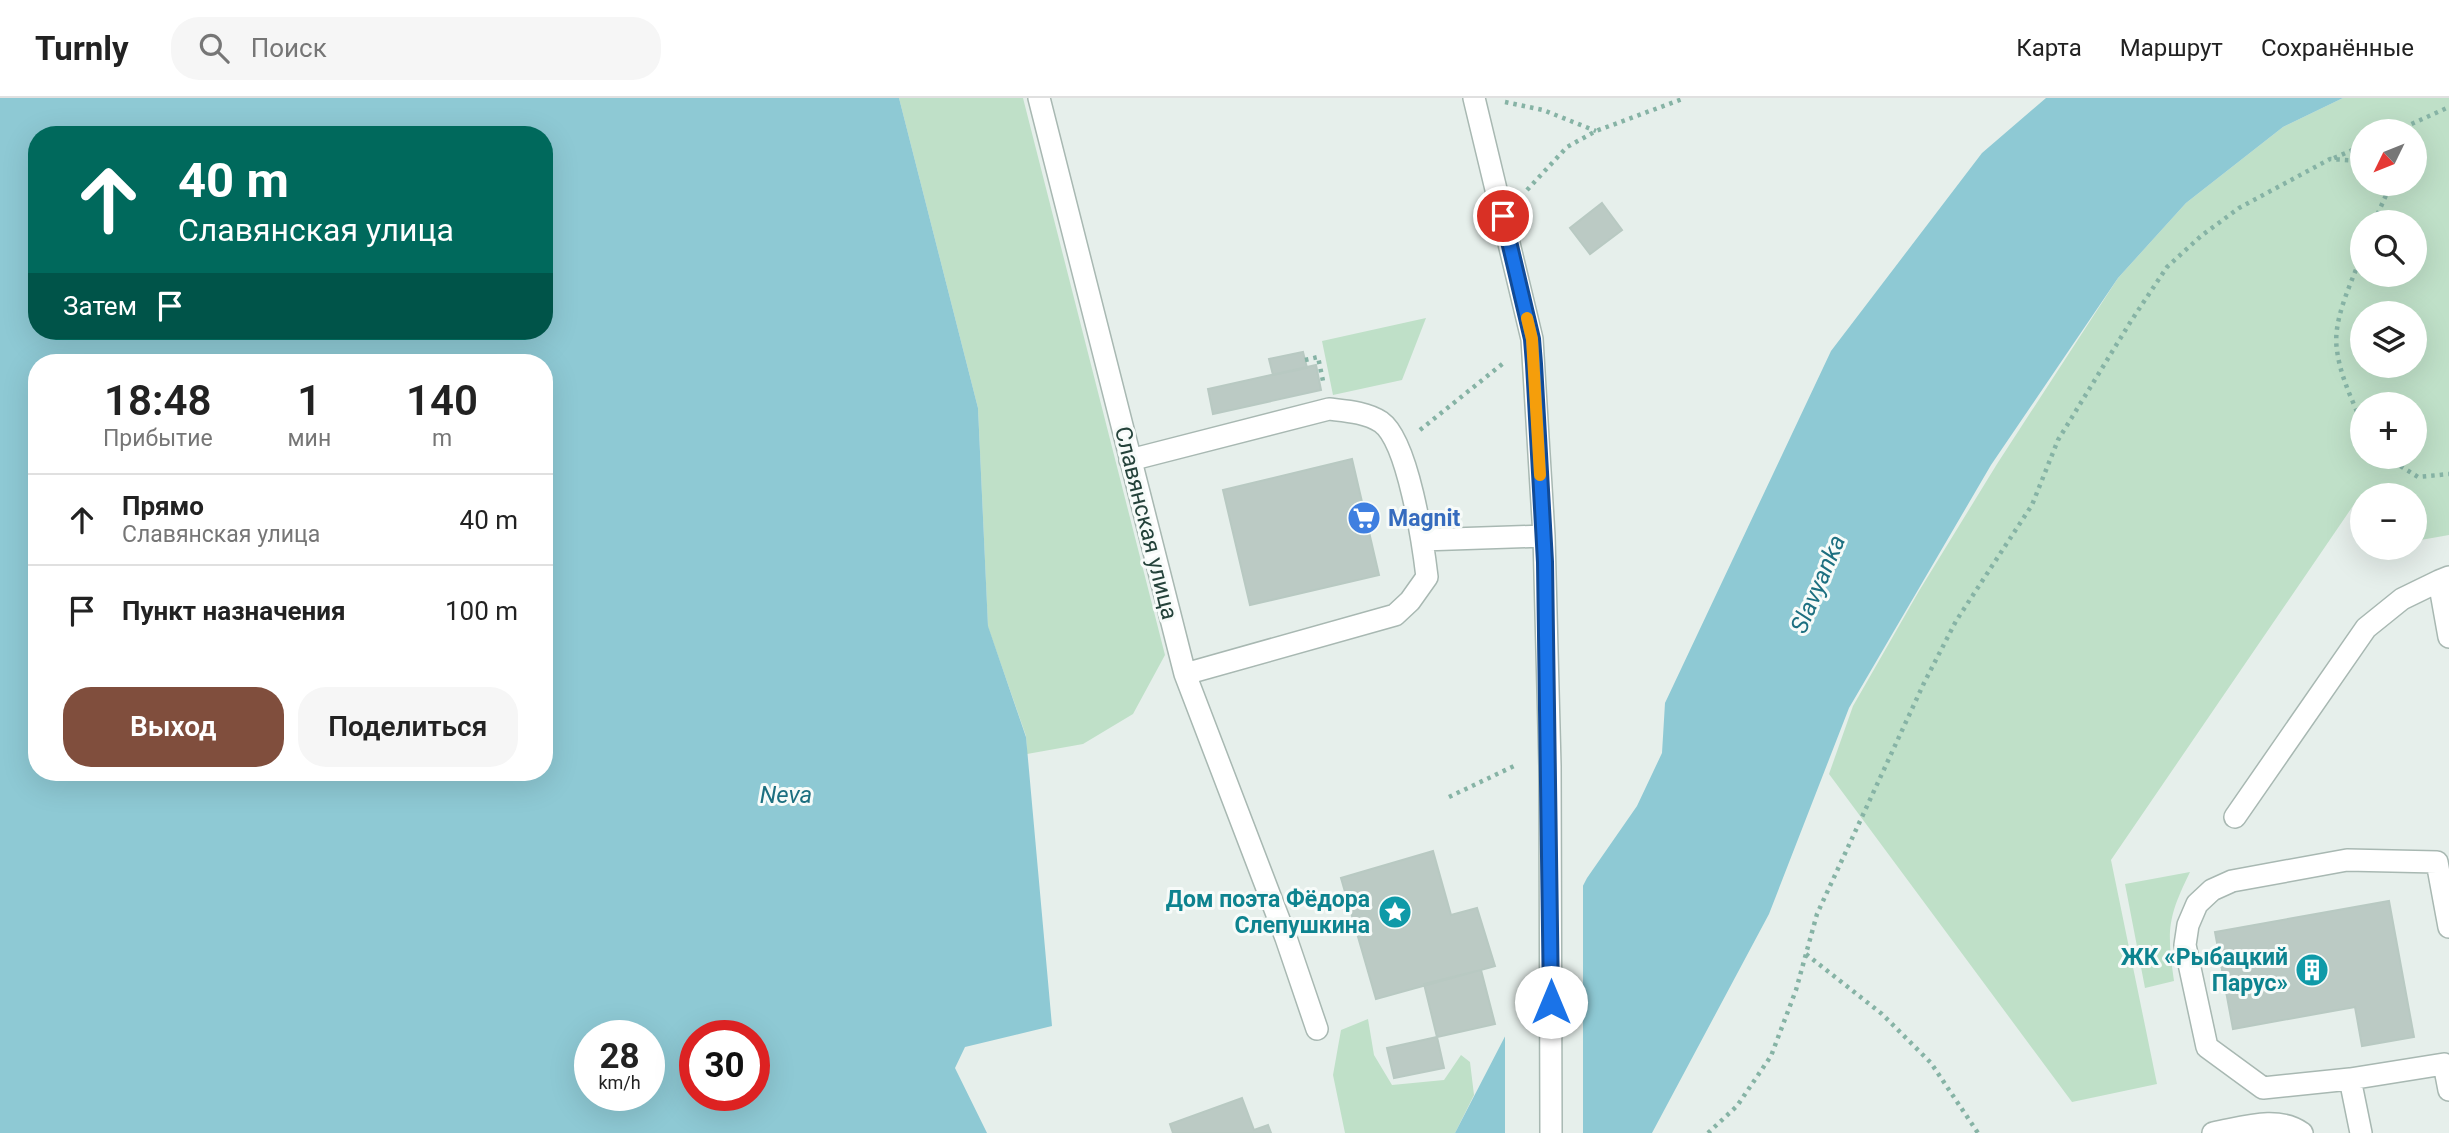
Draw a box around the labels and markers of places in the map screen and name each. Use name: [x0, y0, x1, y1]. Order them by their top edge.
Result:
pin: [1473, 186, 1533, 246]
supermarket icon: Magnit: [1345, 499, 1383, 537]
place label: Magnit: [1388, 505, 1461, 532]
place label: Дом поэта Фёдора Слепушкина: [1166, 886, 1370, 939]
place icon: Дом поэта Фёдора Слепушкина: [1376, 893, 1414, 931]
place label: ЖК «Рыбацкий Парус»: [2121, 944, 2288, 997]
building icon: ЖК «Рыбацкий Парус»: [2293, 951, 2331, 989]

